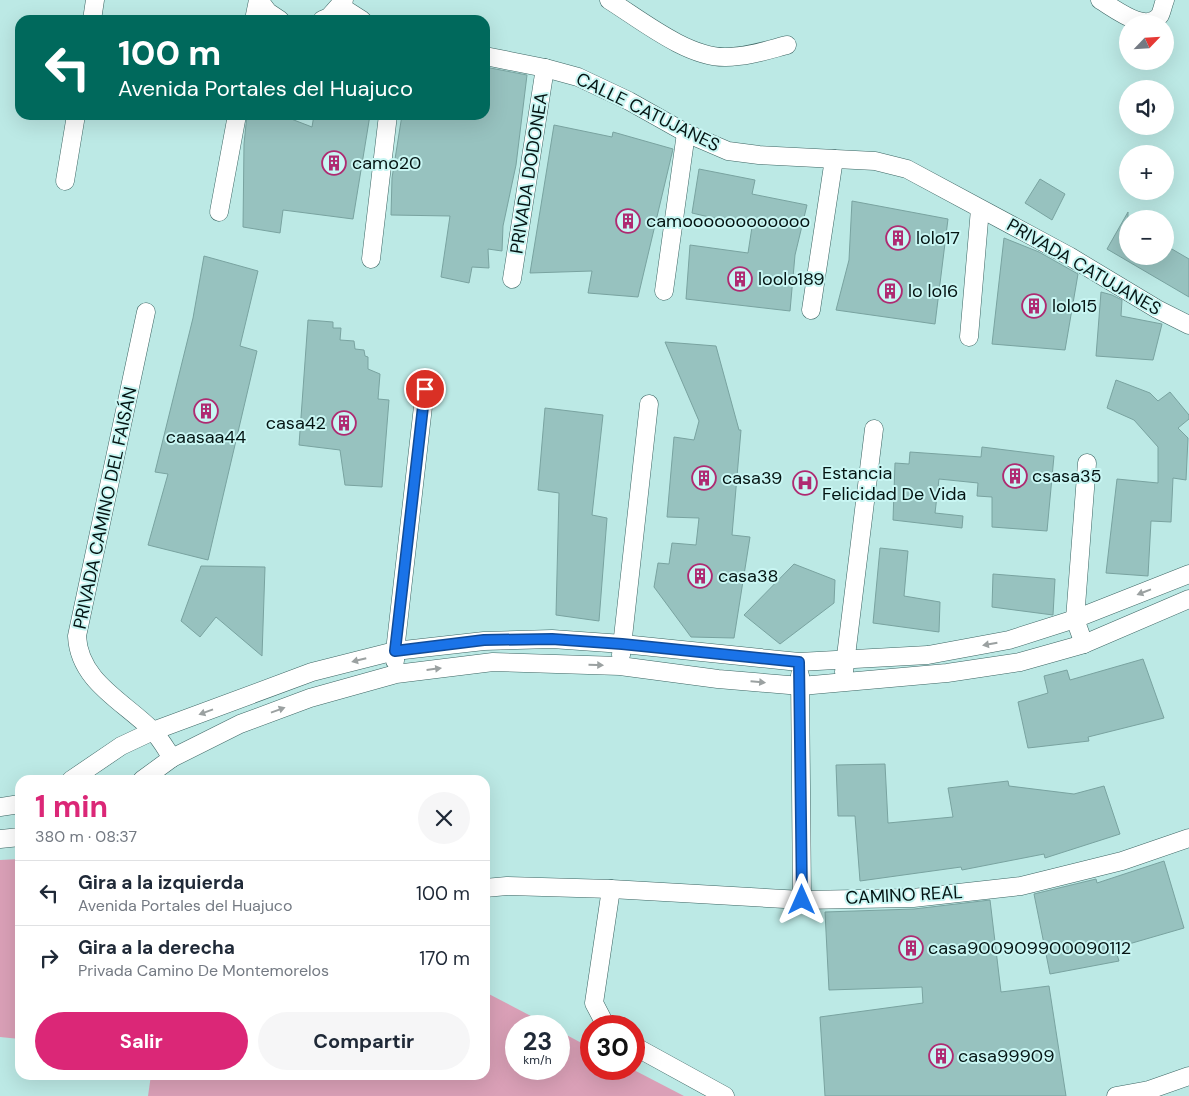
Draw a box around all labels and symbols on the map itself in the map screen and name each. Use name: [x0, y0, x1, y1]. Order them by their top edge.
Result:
north arrow: [1119, 15, 1174, 70]
street label: CALLE CATUJANES: [572, 67, 724, 157]
street label: PRIVADA DODONEA: [504, 91, 554, 255]
building icon: camo20: [321, 150, 347, 176]
place label: camo20: [352, 151, 421, 175]
building icon: camoooooooooooo: [615, 208, 641, 234]
place label: camoooooooooooo: [646, 209, 810, 233]
street label: PRIVADA CATUJANES: [1003, 213, 1165, 321]
building icon: lolo17: [885, 225, 911, 251]
place label: lolo17: [916, 226, 960, 250]
building icon: loolo189: [727, 266, 753, 292]
place label: loolo189: [758, 267, 825, 291]
building icon: lo lo16: [877, 278, 903, 304]
place label: lo lo16: [908, 279, 958, 303]
building icon: lolo15: [1021, 293, 1047, 319]
place label: lolo15: [1052, 294, 1097, 318]
pin: [404, 368, 446, 410]
street label: PRIVADA CAMINO DEL FAISÁN: [68, 385, 142, 631]
building icon: caasaa44: [193, 398, 219, 424]
building icon: casa42: [331, 410, 357, 436]
place label: casa42: [266, 411, 326, 435]
place label: caasaa44: [166, 425, 246, 449]
place label: Estancia Felicidad De Vida: [822, 461, 966, 506]
building icon: csasa35: [1002, 463, 1028, 489]
place label: csasa35: [1032, 464, 1102, 488]
building icon: casa39: [691, 465, 717, 491]
place label: casa39: [722, 466, 782, 490]
hospital icon: Estancia Felicidad De Vida: [792, 470, 818, 496]
building icon: casa38: [687, 563, 713, 589]
place label: casa38: [718, 564, 779, 588]
one-way arrow: [1137, 589, 1151, 597]
one-way arrow: [982, 640, 998, 648]
one-way arrow: [352, 656, 367, 664]
one-way arrow: [589, 661, 605, 669]
one-way arrow: [427, 664, 443, 672]
one-way arrow: [750, 679, 766, 687]
one-way arrow: [270, 706, 285, 713]
one-way arrow: [198, 709, 213, 716]
position arrow: [775, 873, 827, 925]
street label: CAMINO REAL: [845, 880, 963, 910]
building icon: casa900909900090112: [898, 935, 924, 961]
place label: casa900909900090112: [928, 936, 1131, 960]
speed limit sign: 30: [580, 1015, 645, 1080]
building icon: casa99909: [928, 1043, 954, 1069]
place label: casa99909: [958, 1044, 1054, 1068]

